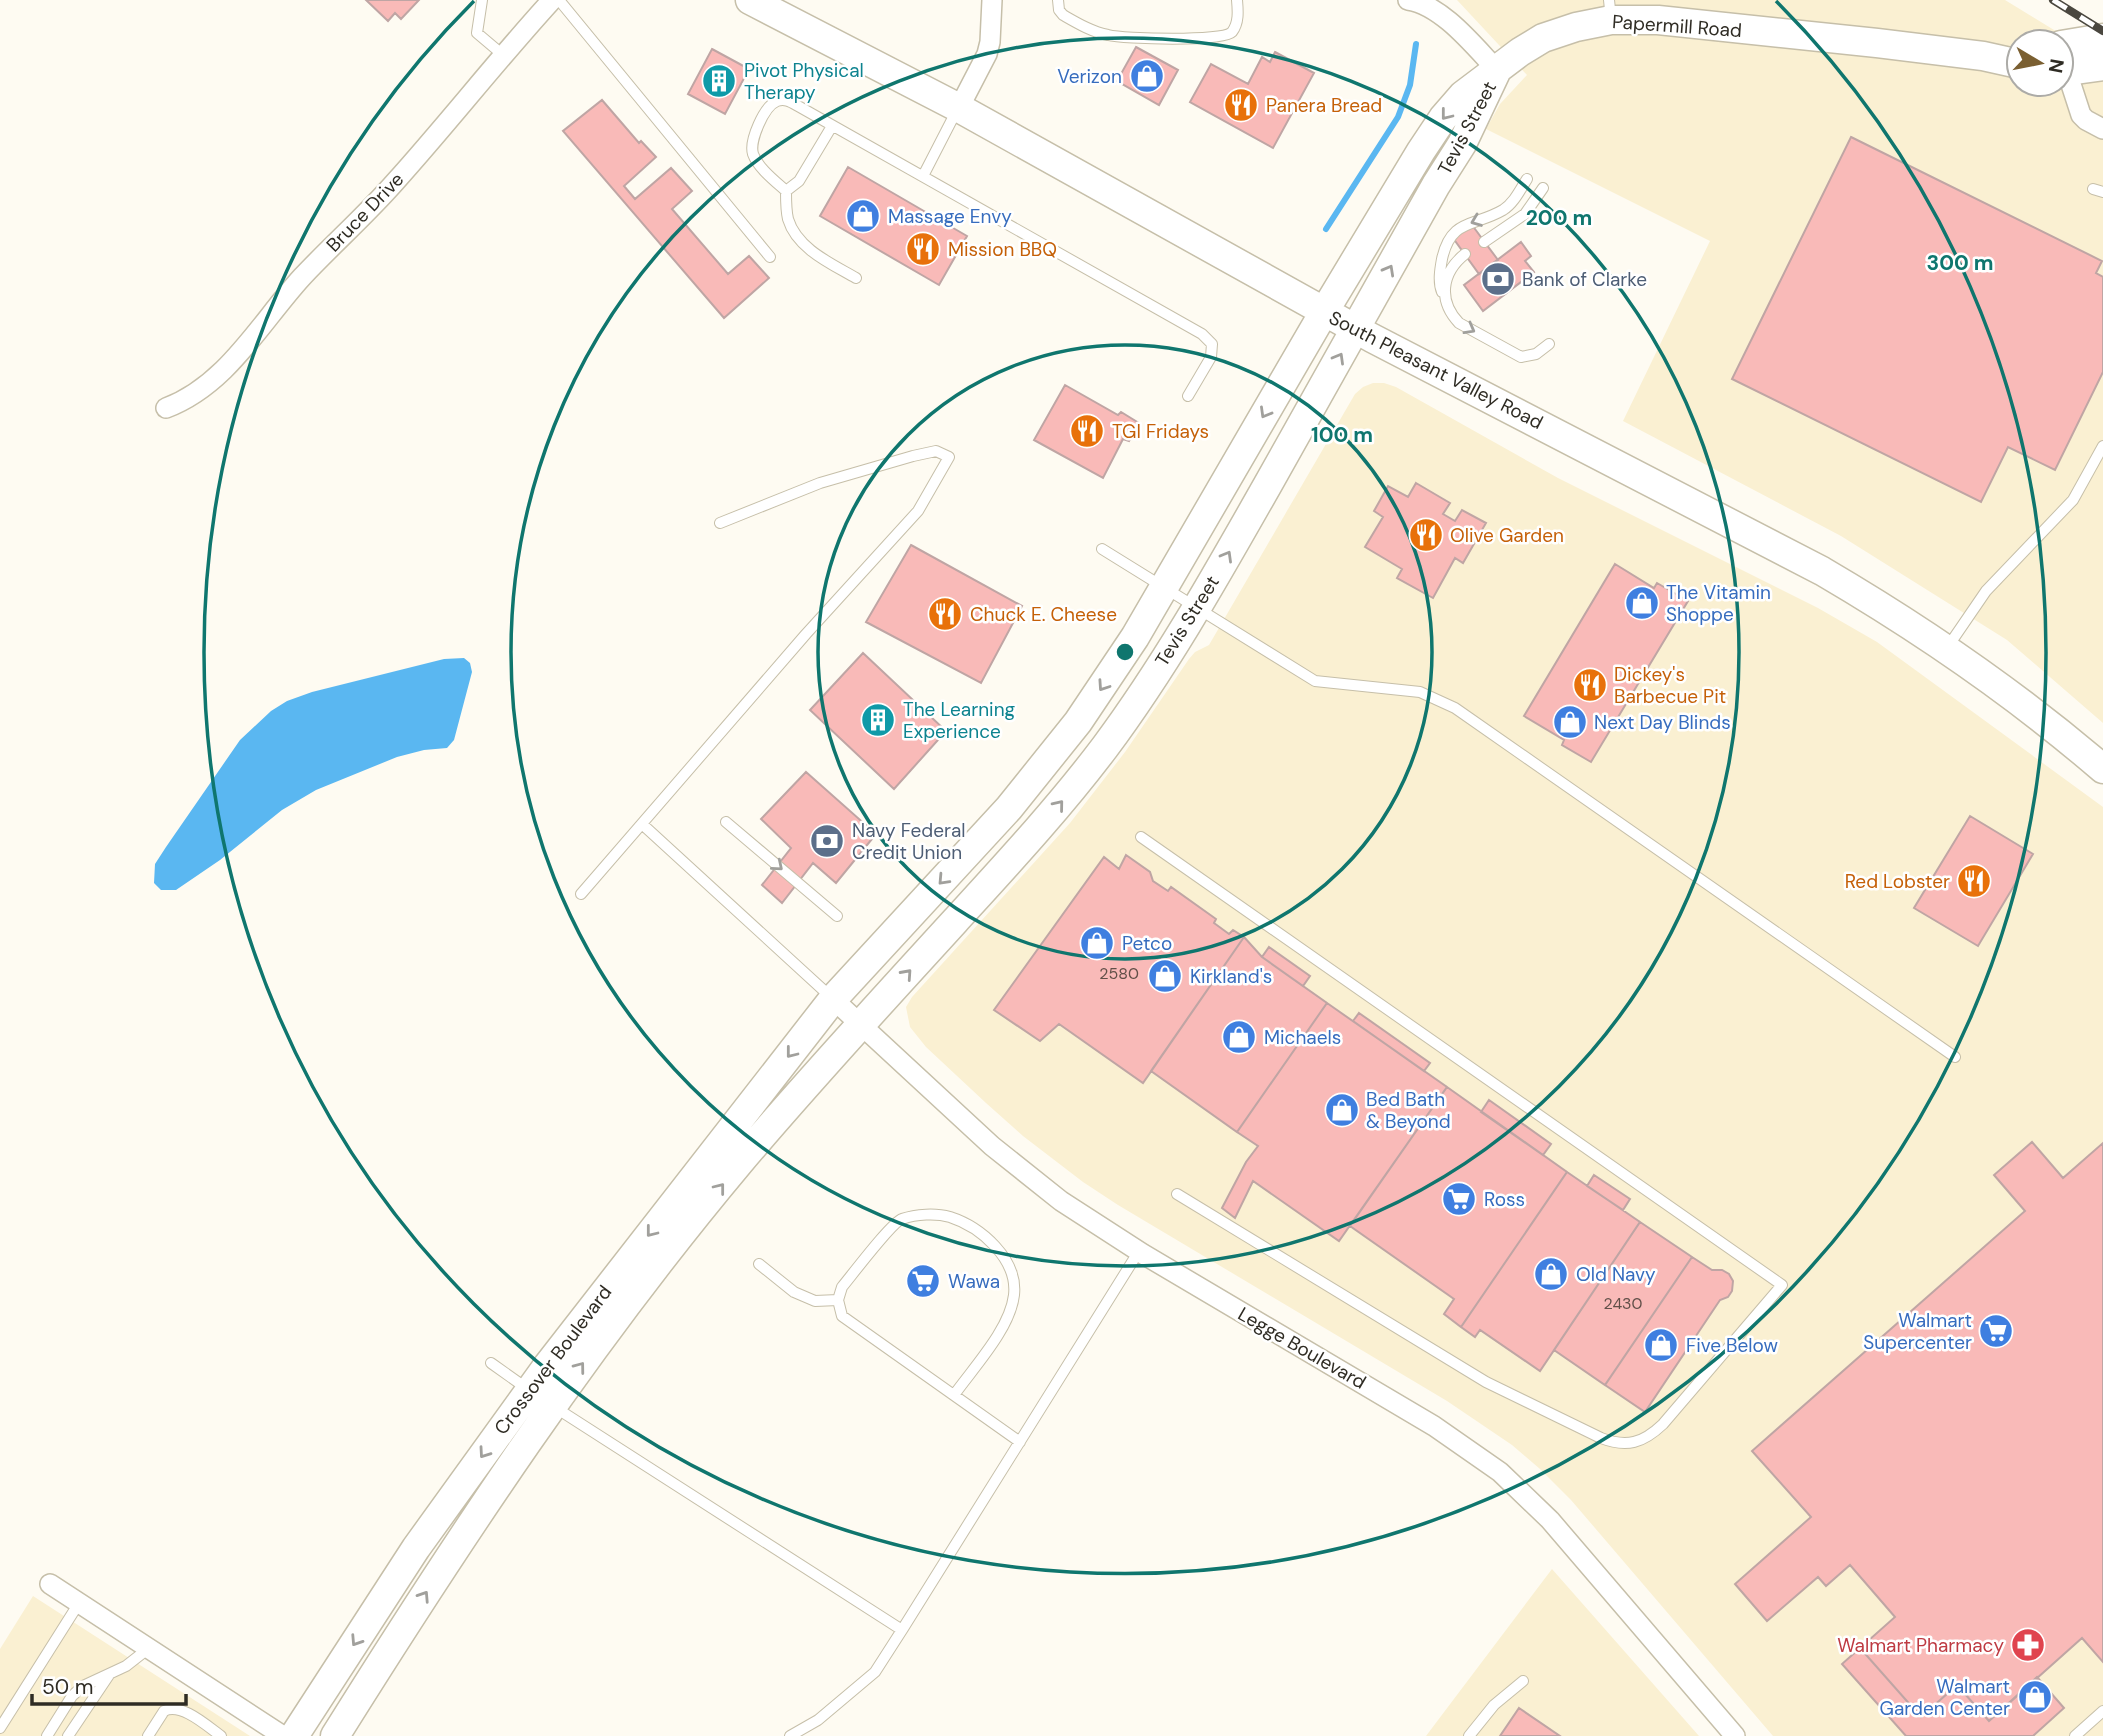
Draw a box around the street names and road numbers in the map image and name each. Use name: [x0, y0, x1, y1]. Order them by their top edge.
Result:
street label: Papermill Road: [1611, 9, 1743, 43]
street label: Tevis Street: [1432, 77, 1502, 179]
street label: Bruce Drive: [321, 167, 409, 257]
street label: South Pleasant Valley Road: [1325, 305, 1547, 435]
street label: Tevis Street: [1149, 571, 1225, 671]
street label: Crossover Boulevard: [489, 1280, 617, 1440]
street label: Legge Boulevard: [1234, 1301, 1370, 1395]

